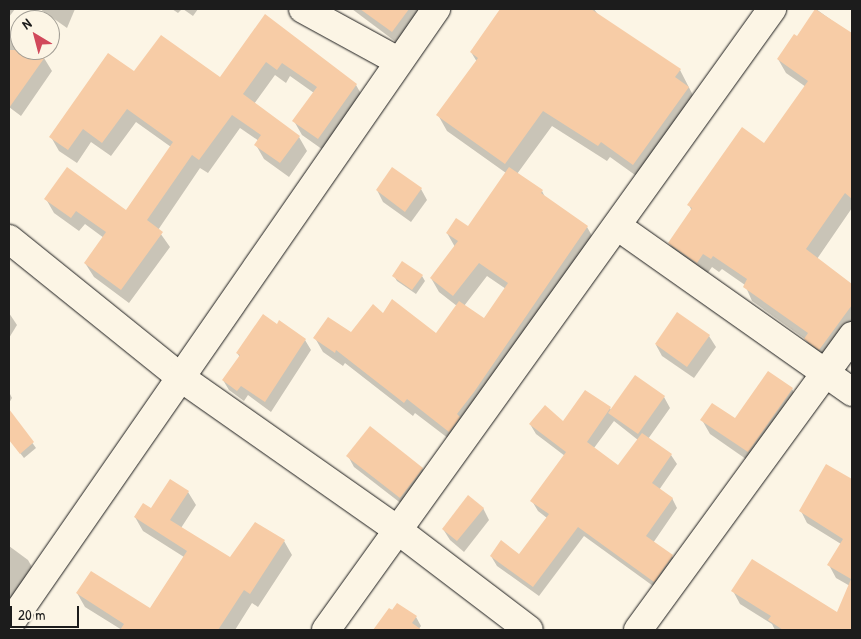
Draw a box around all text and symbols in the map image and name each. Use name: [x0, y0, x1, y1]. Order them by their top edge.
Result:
north arrow: [10, 10, 60, 60]
text: N: [18, 14, 35, 33]
scale bar: [12, 596, 81, 628]
text: 20 m: [18, 604, 45, 625]

